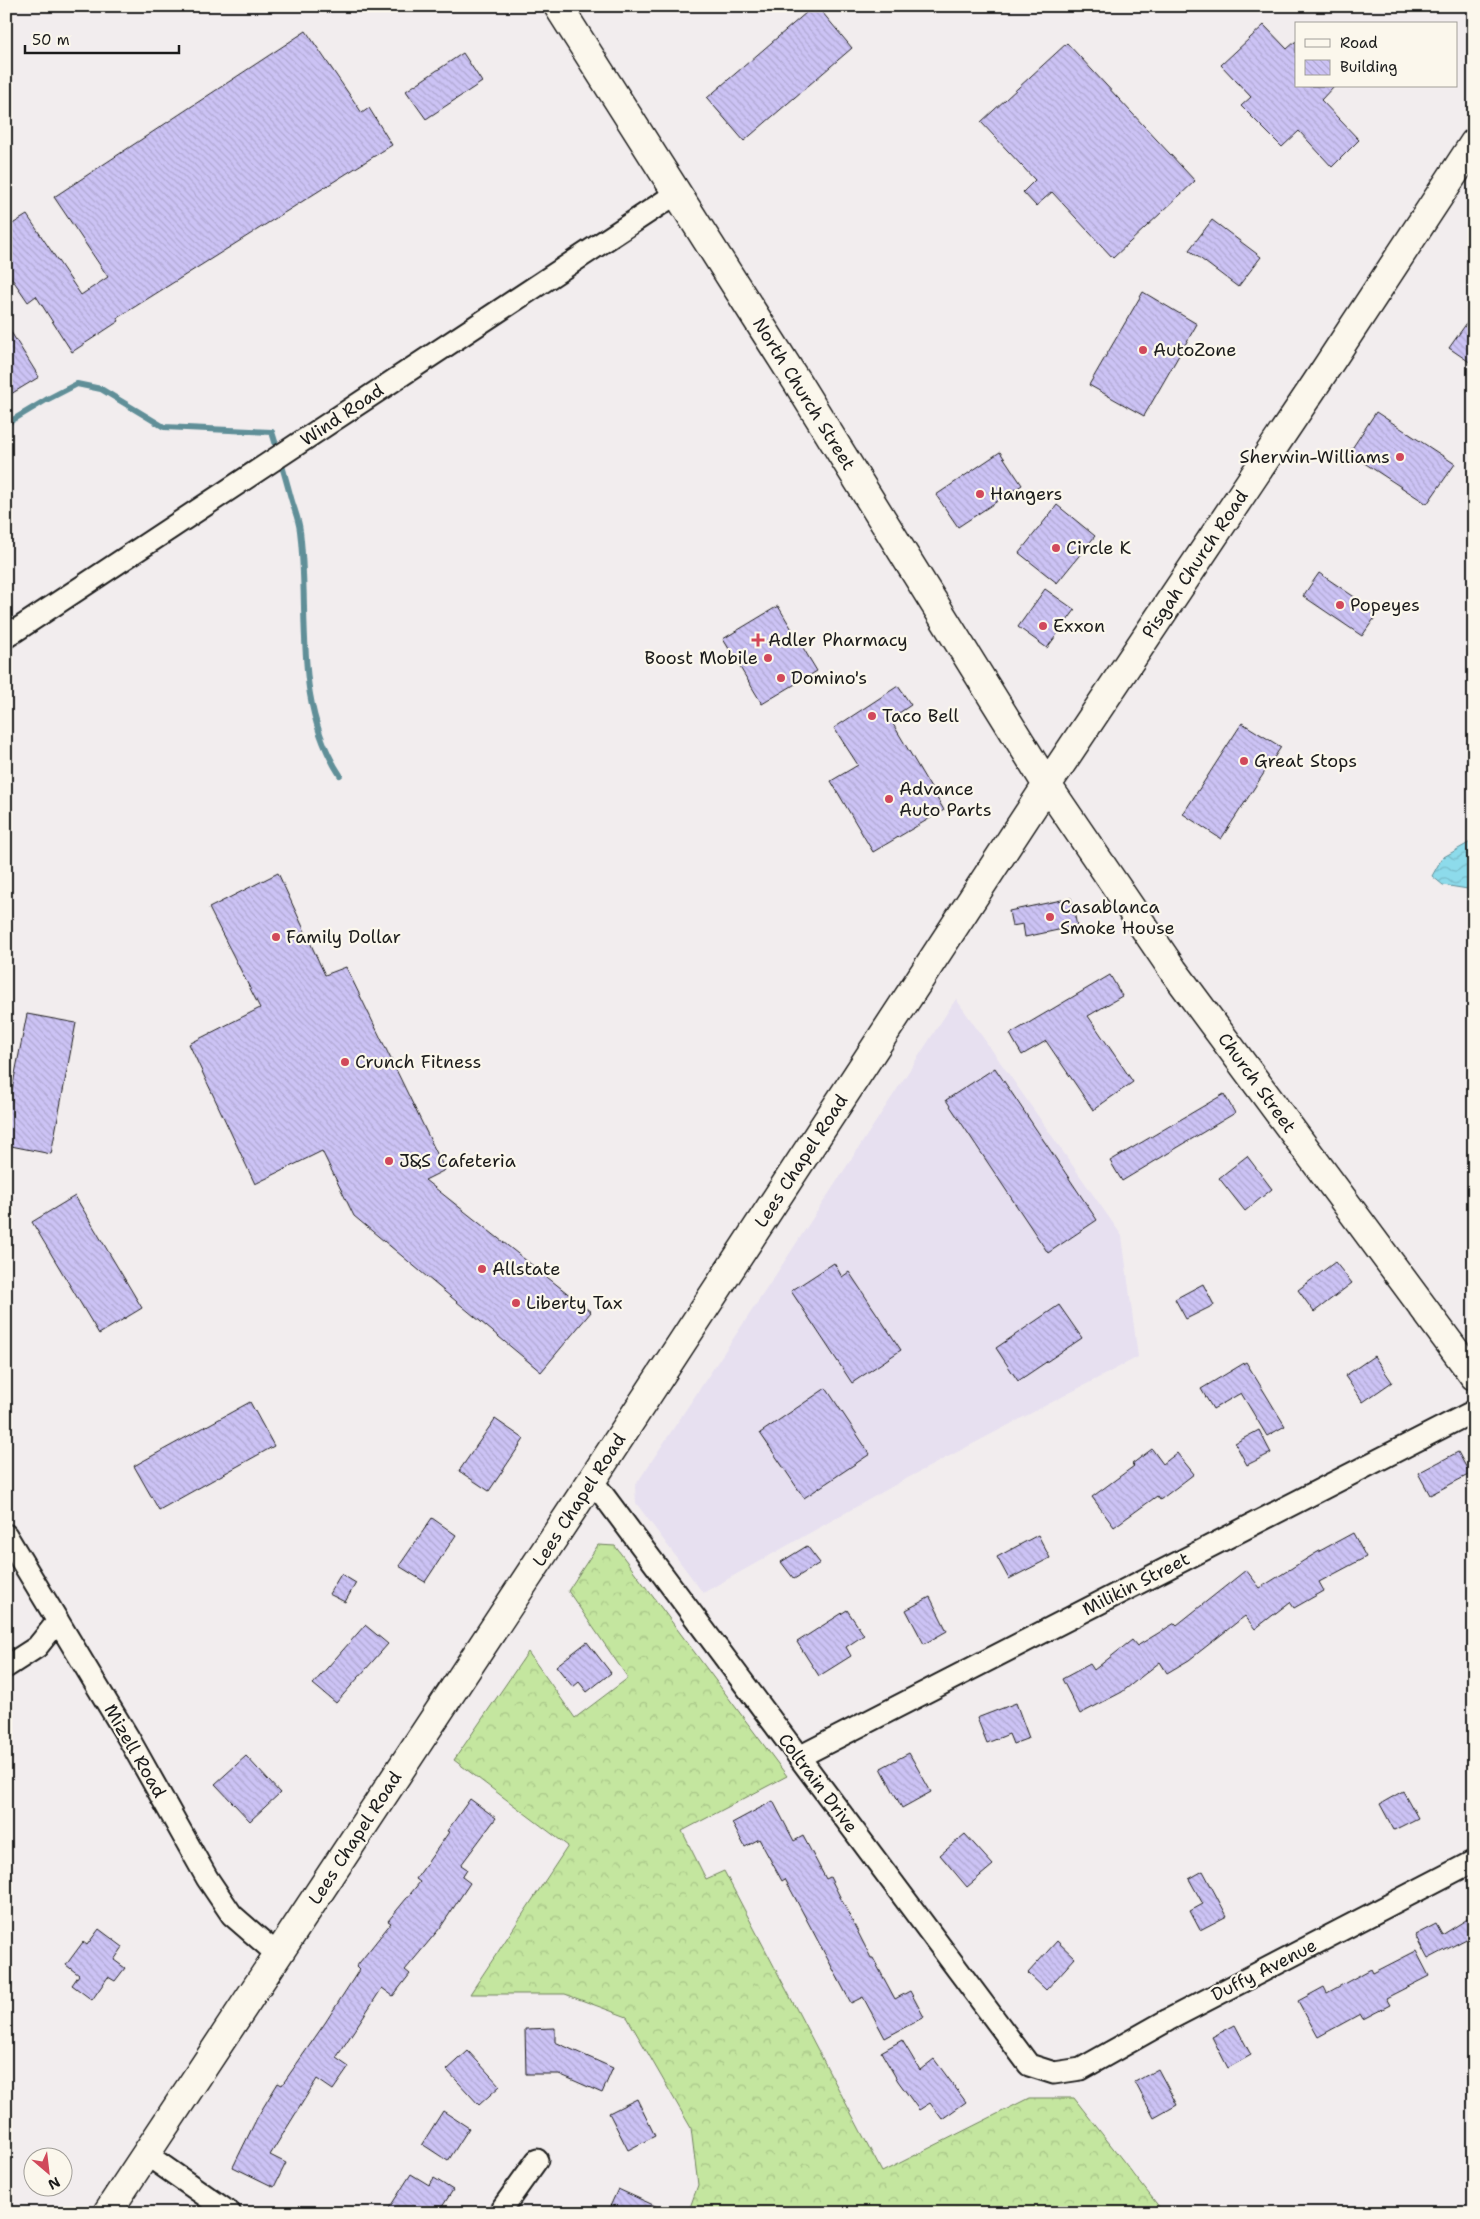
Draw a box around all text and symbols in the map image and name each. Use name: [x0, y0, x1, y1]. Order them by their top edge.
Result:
scale bar: [25, 22, 179, 54]
legend: [1295, 22, 1458, 88]
text: 50 m: [32, 30, 70, 50]
text: Road: [1340, 33, 1378, 53]
text: Building: [1340, 57, 1397, 77]
street label: North Church Street: [747, 313, 861, 475]
place label: AutoZone: [1153, 338, 1236, 362]
marker: AutoZone: [1137, 344, 1149, 356]
street label: Wind Road: [296, 378, 388, 452]
place label: Sherwin-Williams: [1240, 445, 1390, 469]
marker: Sherwin-Williams: [1394, 451, 1406, 463]
place label: Hangers: [990, 482, 1062, 506]
street label: Pisgah Church Road: [1136, 485, 1254, 643]
marker: Hangers: [974, 488, 986, 500]
place label: Circle K: [1066, 536, 1132, 560]
marker: Circle K: [1050, 542, 1062, 554]
place label: Popeyes: [1350, 593, 1420, 617]
marker: Popeyes: [1334, 599, 1346, 611]
place label: Exxon: [1053, 614, 1105, 638]
marker: Exxon: [1037, 620, 1049, 632]
place label: Adler Pharmacy: [768, 628, 908, 652]
marker: Adler Pharmacy: [752, 634, 764, 646]
place label: Boost Mobile: [644, 646, 758, 670]
marker: Boost Mobile: [762, 652, 774, 664]
place label: Domino's: [791, 666, 867, 690]
marker: Domino's: [775, 672, 787, 684]
place label: Taco Bell: [882, 704, 960, 728]
marker: Taco Bell: [866, 710, 878, 722]
place label: Great Stops: [1254, 749, 1357, 773]
marker: Great Stops: [1238, 755, 1250, 767]
place label: Advance Auto Parts: [899, 777, 992, 822]
marker: Advance Auto Parts: [883, 793, 895, 805]
place label: Casablanca Smoke House: [1060, 895, 1175, 940]
marker: Casablanca Smoke House: [1044, 911, 1056, 923]
place label: Family Dollar: [286, 925, 401, 949]
marker: Family Dollar: [270, 931, 282, 943]
street label: Church Street: [1212, 1028, 1302, 1138]
place label: Crunch Fitness: [355, 1050, 481, 1074]
marker: Crunch Fitness: [339, 1056, 351, 1068]
street label: Lees Chapel Road: [749, 1090, 853, 1232]
place label: J&S Cafeteria: [399, 1149, 516, 1173]
marker: J&S Cafeteria: [383, 1155, 395, 1167]
place label: Allstate: [492, 1257, 560, 1281]
marker: Allstate: [476, 1263, 488, 1275]
place label: Liberty Tax: [526, 1291, 622, 1315]
marker: Liberty Tax: [510, 1297, 522, 1309]
street label: Lees Chapel Road: [527, 1429, 631, 1571]
street label: Milikin Street: [1078, 1547, 1194, 1621]
street label: Mizell Road: [99, 1700, 171, 1802]
street label: Coltrain Drive: [773, 1728, 863, 1838]
street label: Lees Chapel Road: [303, 1767, 407, 1909]
street label: Duffy Avenue: [1207, 1933, 1321, 2007]
north arrow: [22, 2146, 72, 2196]
text: N: [45, 2173, 63, 2194]

